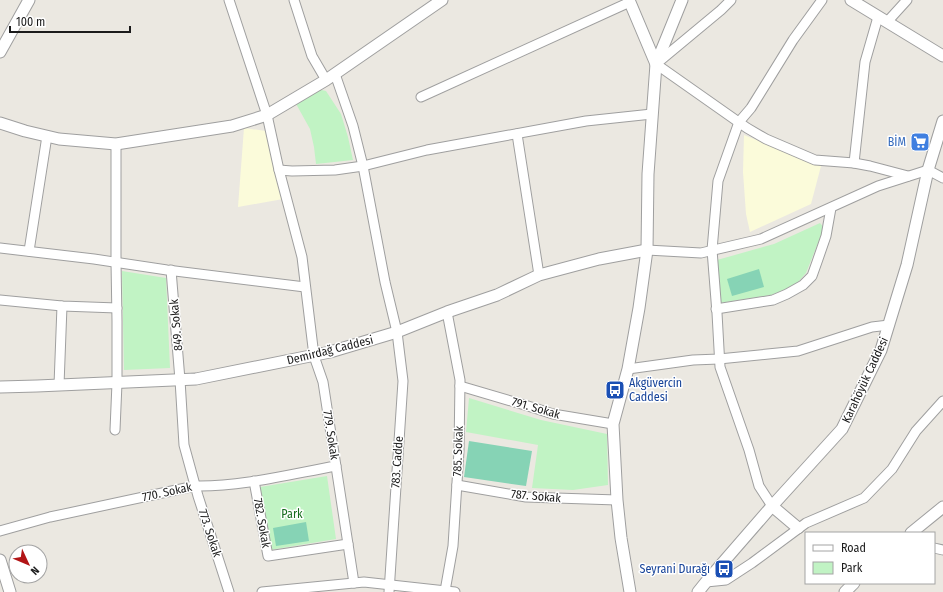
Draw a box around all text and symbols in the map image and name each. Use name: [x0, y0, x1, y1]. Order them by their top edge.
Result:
scale bar: [10, 8, 130, 34]
text: 100 m: [16, 15, 45, 29]
supermarket icon: BİM: [909, 131, 931, 153]
place label: BİM: [888, 134, 906, 149]
street label: 849. Sokak: [167, 298, 185, 351]
street label: Demirdağ Caddesi: [285, 333, 375, 367]
street label: Karahöyük Caddesi: [839, 335, 891, 425]
place label: Akgüvercin Caddesi: [629, 376, 682, 404]
bus stop icon: Akgüvercin Caddesi: [604, 379, 626, 401]
street label: 791. Sokak: [510, 394, 562, 422]
street label: 779. Sokak: [320, 409, 342, 461]
street label: 785. Sokak: [450, 425, 466, 477]
street label: 783. Cadde: [388, 435, 406, 488]
street label: 770. Sokak: [141, 480, 193, 504]
street label: 787. Sokak: [511, 487, 562, 505]
street label: 782. Sokak: [251, 497, 273, 549]
street label: 773. Sokak: [196, 507, 224, 559]
park label: Park: [281, 507, 303, 521]
legend: [805, 532, 935, 584]
text: Road: [841, 541, 866, 555]
north arrow: [8, 544, 48, 584]
bus stop icon: Seyrani Durağı: [713, 558, 735, 580]
text: Park: [841, 561, 863, 575]
place label: Seyrani Durağı: [639, 562, 710, 576]
text: N: [28, 564, 42, 577]

